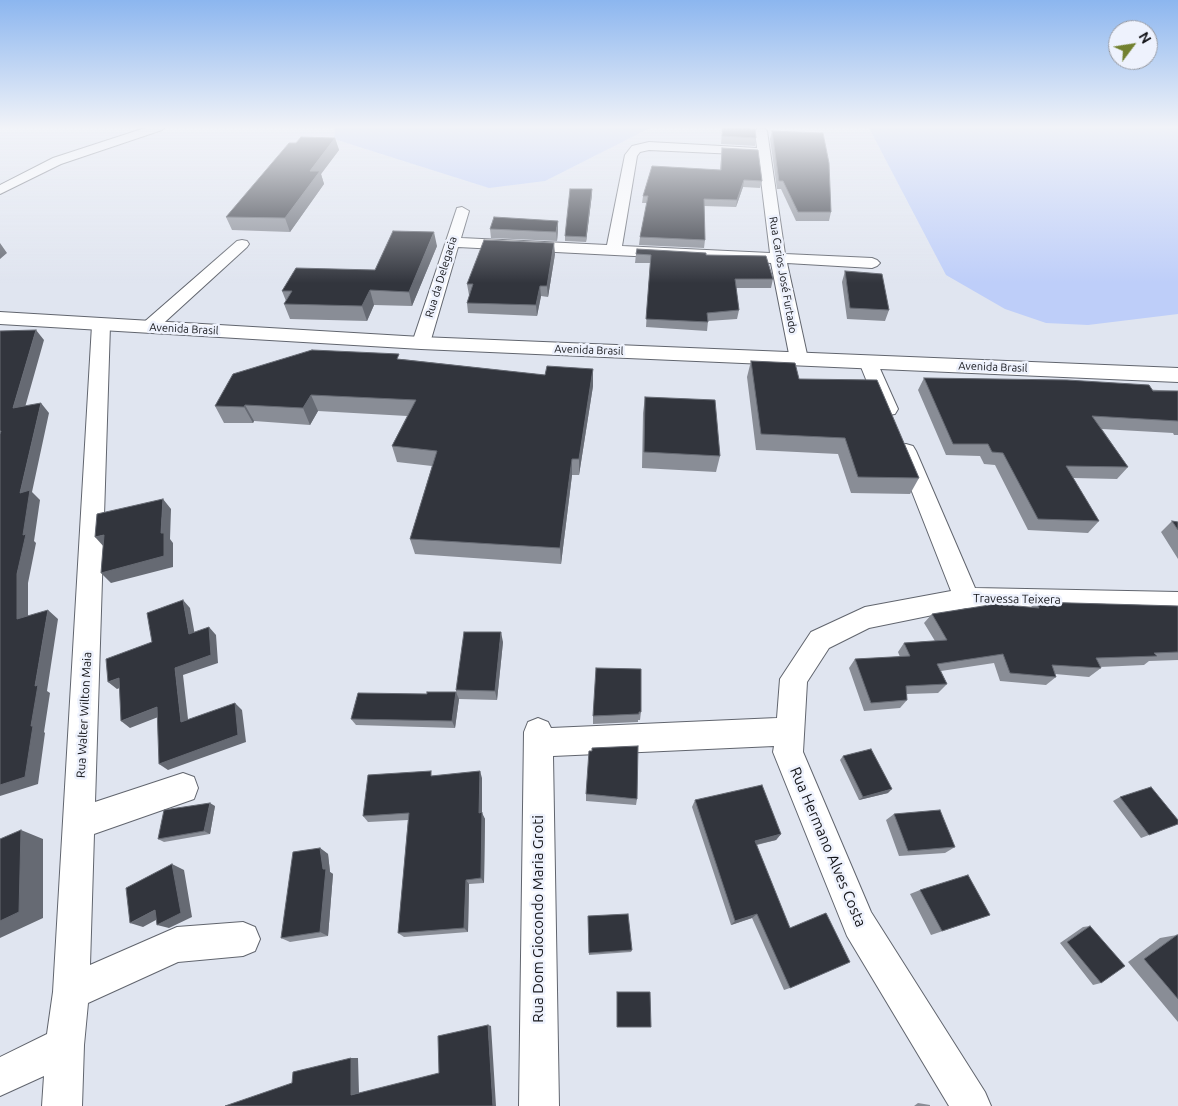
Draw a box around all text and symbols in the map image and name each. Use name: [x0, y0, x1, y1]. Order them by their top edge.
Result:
north arrow: [1108, 20, 1158, 70]
text: N: [1135, 29, 1155, 46]
street label: Rua Carios José Furtado: [766, 216, 800, 334]
street label: Rua da Delegacia: [422, 235, 460, 319]
street label: Avenida Brasil: [149, 321, 219, 337]
street label: Avenida Brasil: [554, 342, 624, 358]
street label: Avenida Brasil: [958, 359, 1028, 375]
street label: Travessa Teixera: [973, 591, 1061, 607]
street label: Rua Walter Wilton Maia: [74, 651, 94, 779]
street label: Rua Hermano Alves Costa: [786, 764, 870, 930]
street label: Rua Dom Giocondo Maria Groti: [529, 815, 547, 1023]

